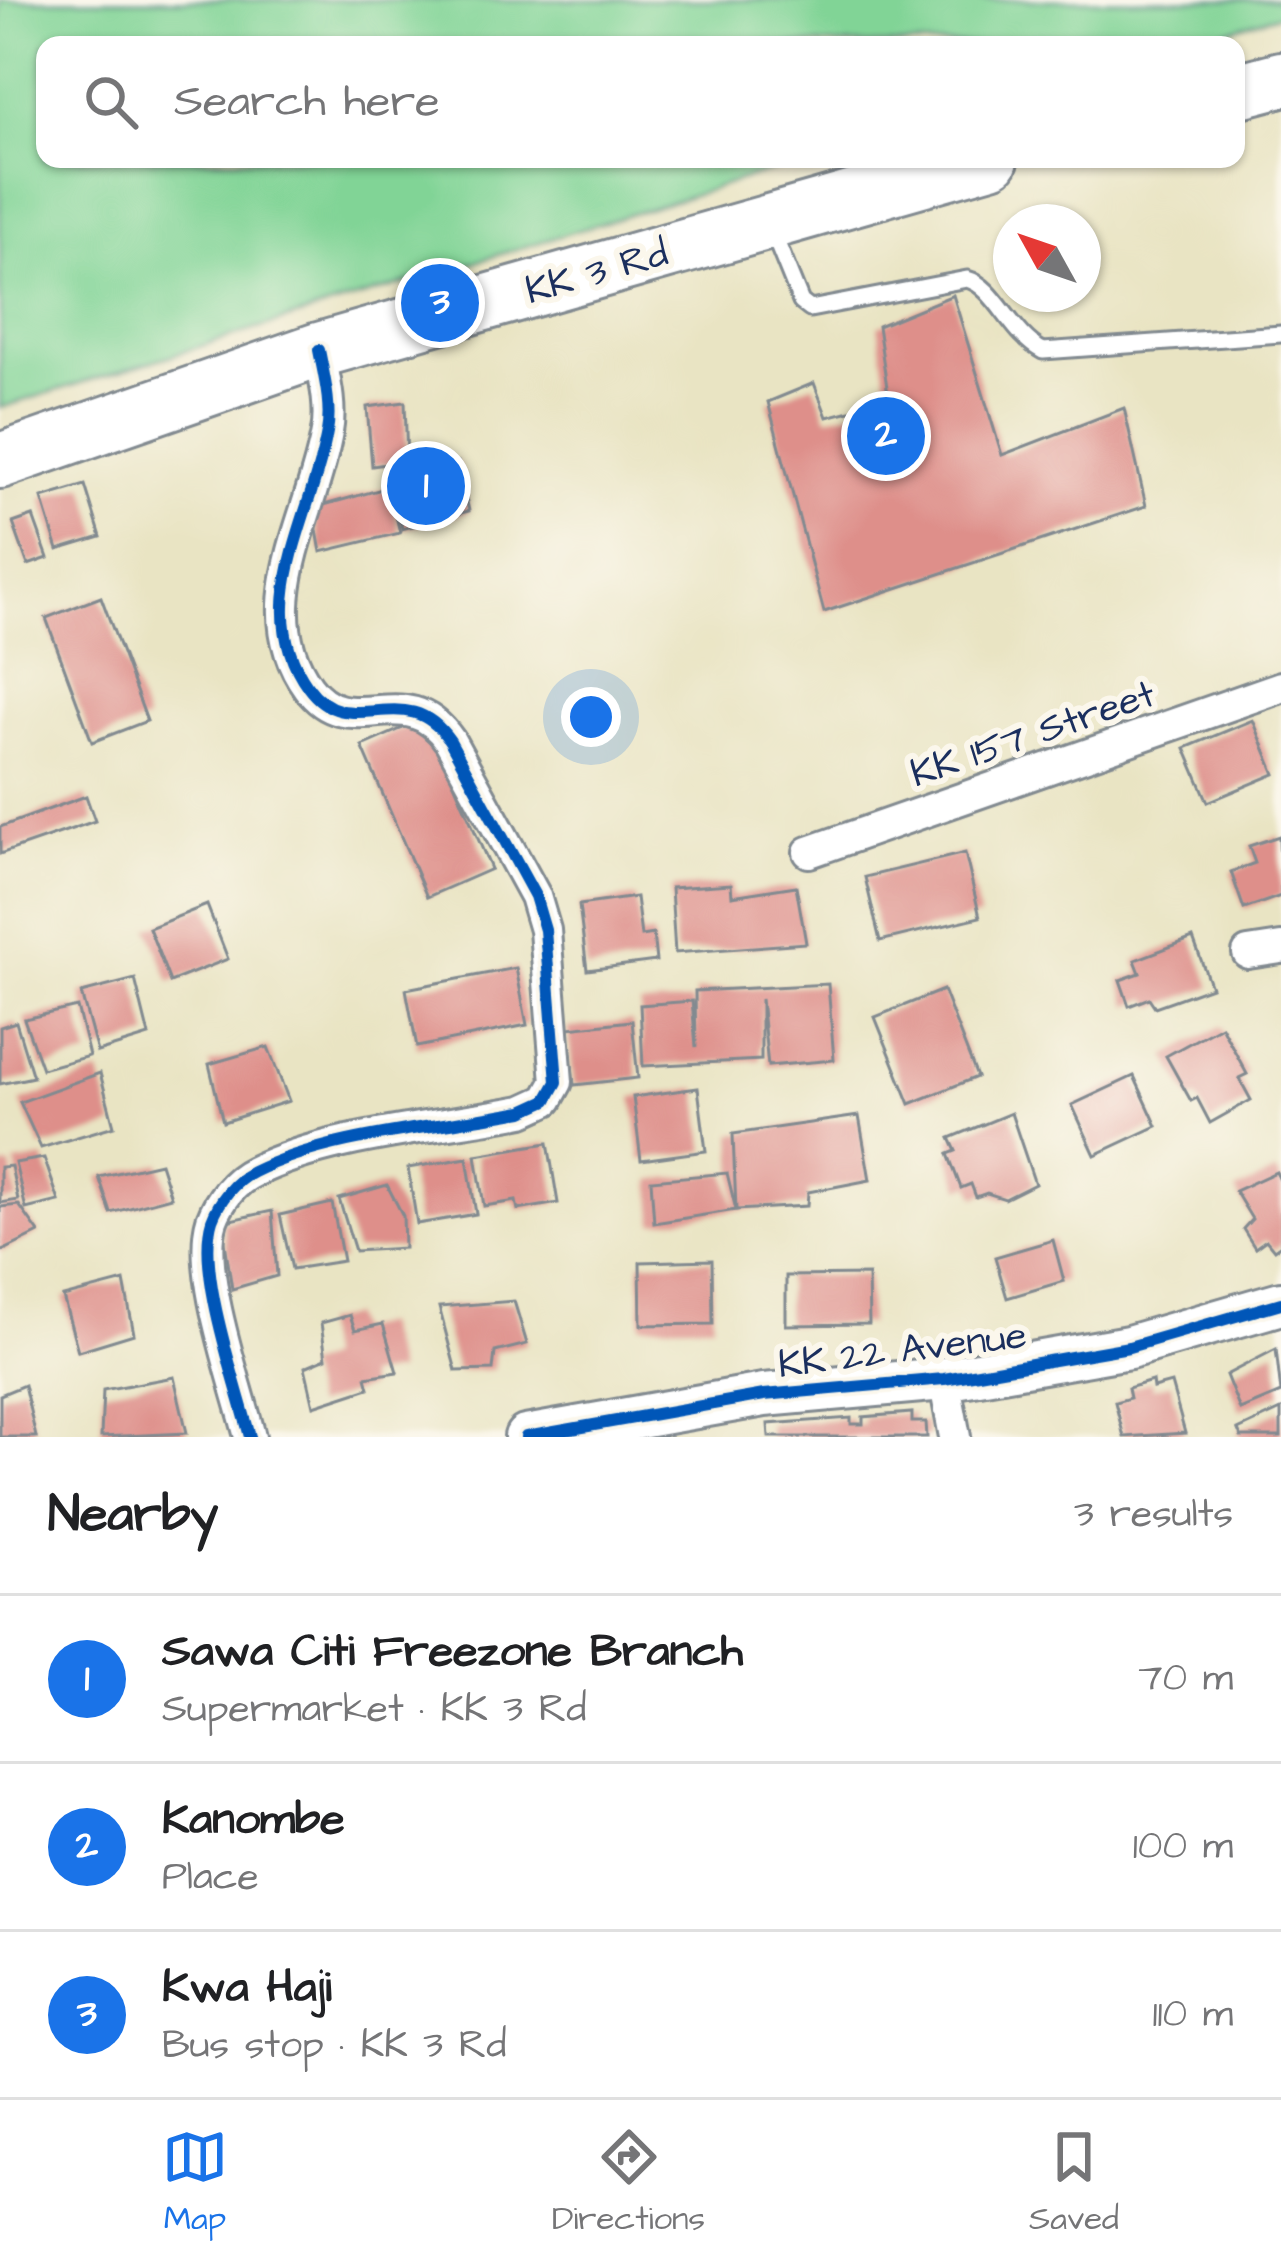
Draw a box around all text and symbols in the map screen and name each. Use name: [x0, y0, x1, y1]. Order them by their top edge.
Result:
search box: [36, 36, 1245, 168]
icon: search: [78, 69, 144, 135]
text: Search here: [174, 71, 440, 133]
north arrow: [993, 204, 1101, 312]
street label: KK 3 Rd: [519, 227, 674, 319]
pin: 3: [401, 258, 479, 348]
pin: 2: [847, 391, 925, 481]
pin: 1: [387, 441, 465, 531]
street label: KK 157 Street: [903, 668, 1163, 802]
your location: [561, 687, 621, 747]
street label: KK 22 Avenue: [775, 1309, 1030, 1393]
text: Nearby: [48, 1480, 218, 1551]
text: 3 results: [1074, 1488, 1233, 1542]
text: Sawa Citi Freezone Branch: [162, 1621, 743, 1683]
text: 1: [85, 1652, 90, 1706]
text: 70 m: [1138, 1652, 1233, 1706]
text: Supermarket · KK 3 Rd: [162, 1683, 587, 1737]
text: Kanombe: [162, 1789, 345, 1851]
text: 2: [76, 1820, 98, 1874]
text: 100 m: [1133, 1820, 1233, 1874]
text: Place: [162, 1851, 259, 1905]
text: Kwa Haji: [162, 1957, 332, 2019]
text: 3: [77, 1988, 97, 2042]
text: 110 m: [1152, 1988, 1233, 2042]
text: Bus stop · KK 3 Rd: [162, 2019, 507, 2073]
tab: Map: [162, 2124, 228, 2242]
tab: Directions: [552, 2124, 705, 2242]
tab: Saved: [1029, 2124, 1119, 2242]

